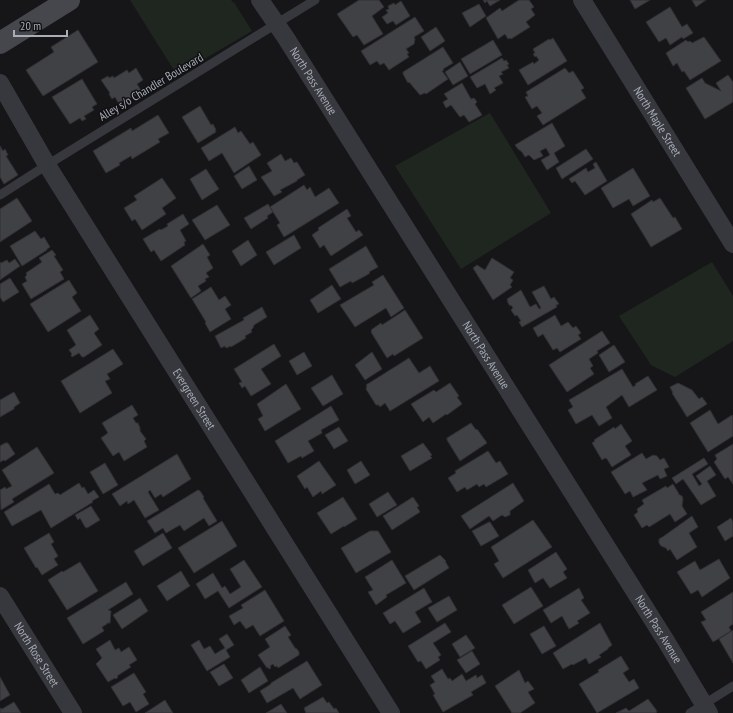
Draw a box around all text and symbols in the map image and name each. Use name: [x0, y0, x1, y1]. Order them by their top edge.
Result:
scale bar: [14, 12, 67, 38]
text: 20 m: [20, 18, 41, 33]
street label: North Pass Avenue: [287, 44, 340, 117]
street label: Alley s/o Chandler Boulevard: [96, 49, 206, 124]
street label: North Maple Street: [630, 84, 685, 160]
street label: North Pass Avenue: [459, 318, 513, 392]
street label: Evergreen Street: [170, 366, 220, 433]
street label: North Pass Avenue: [632, 592, 686, 666]
street label: North Rose Street: [11, 619, 63, 690]

